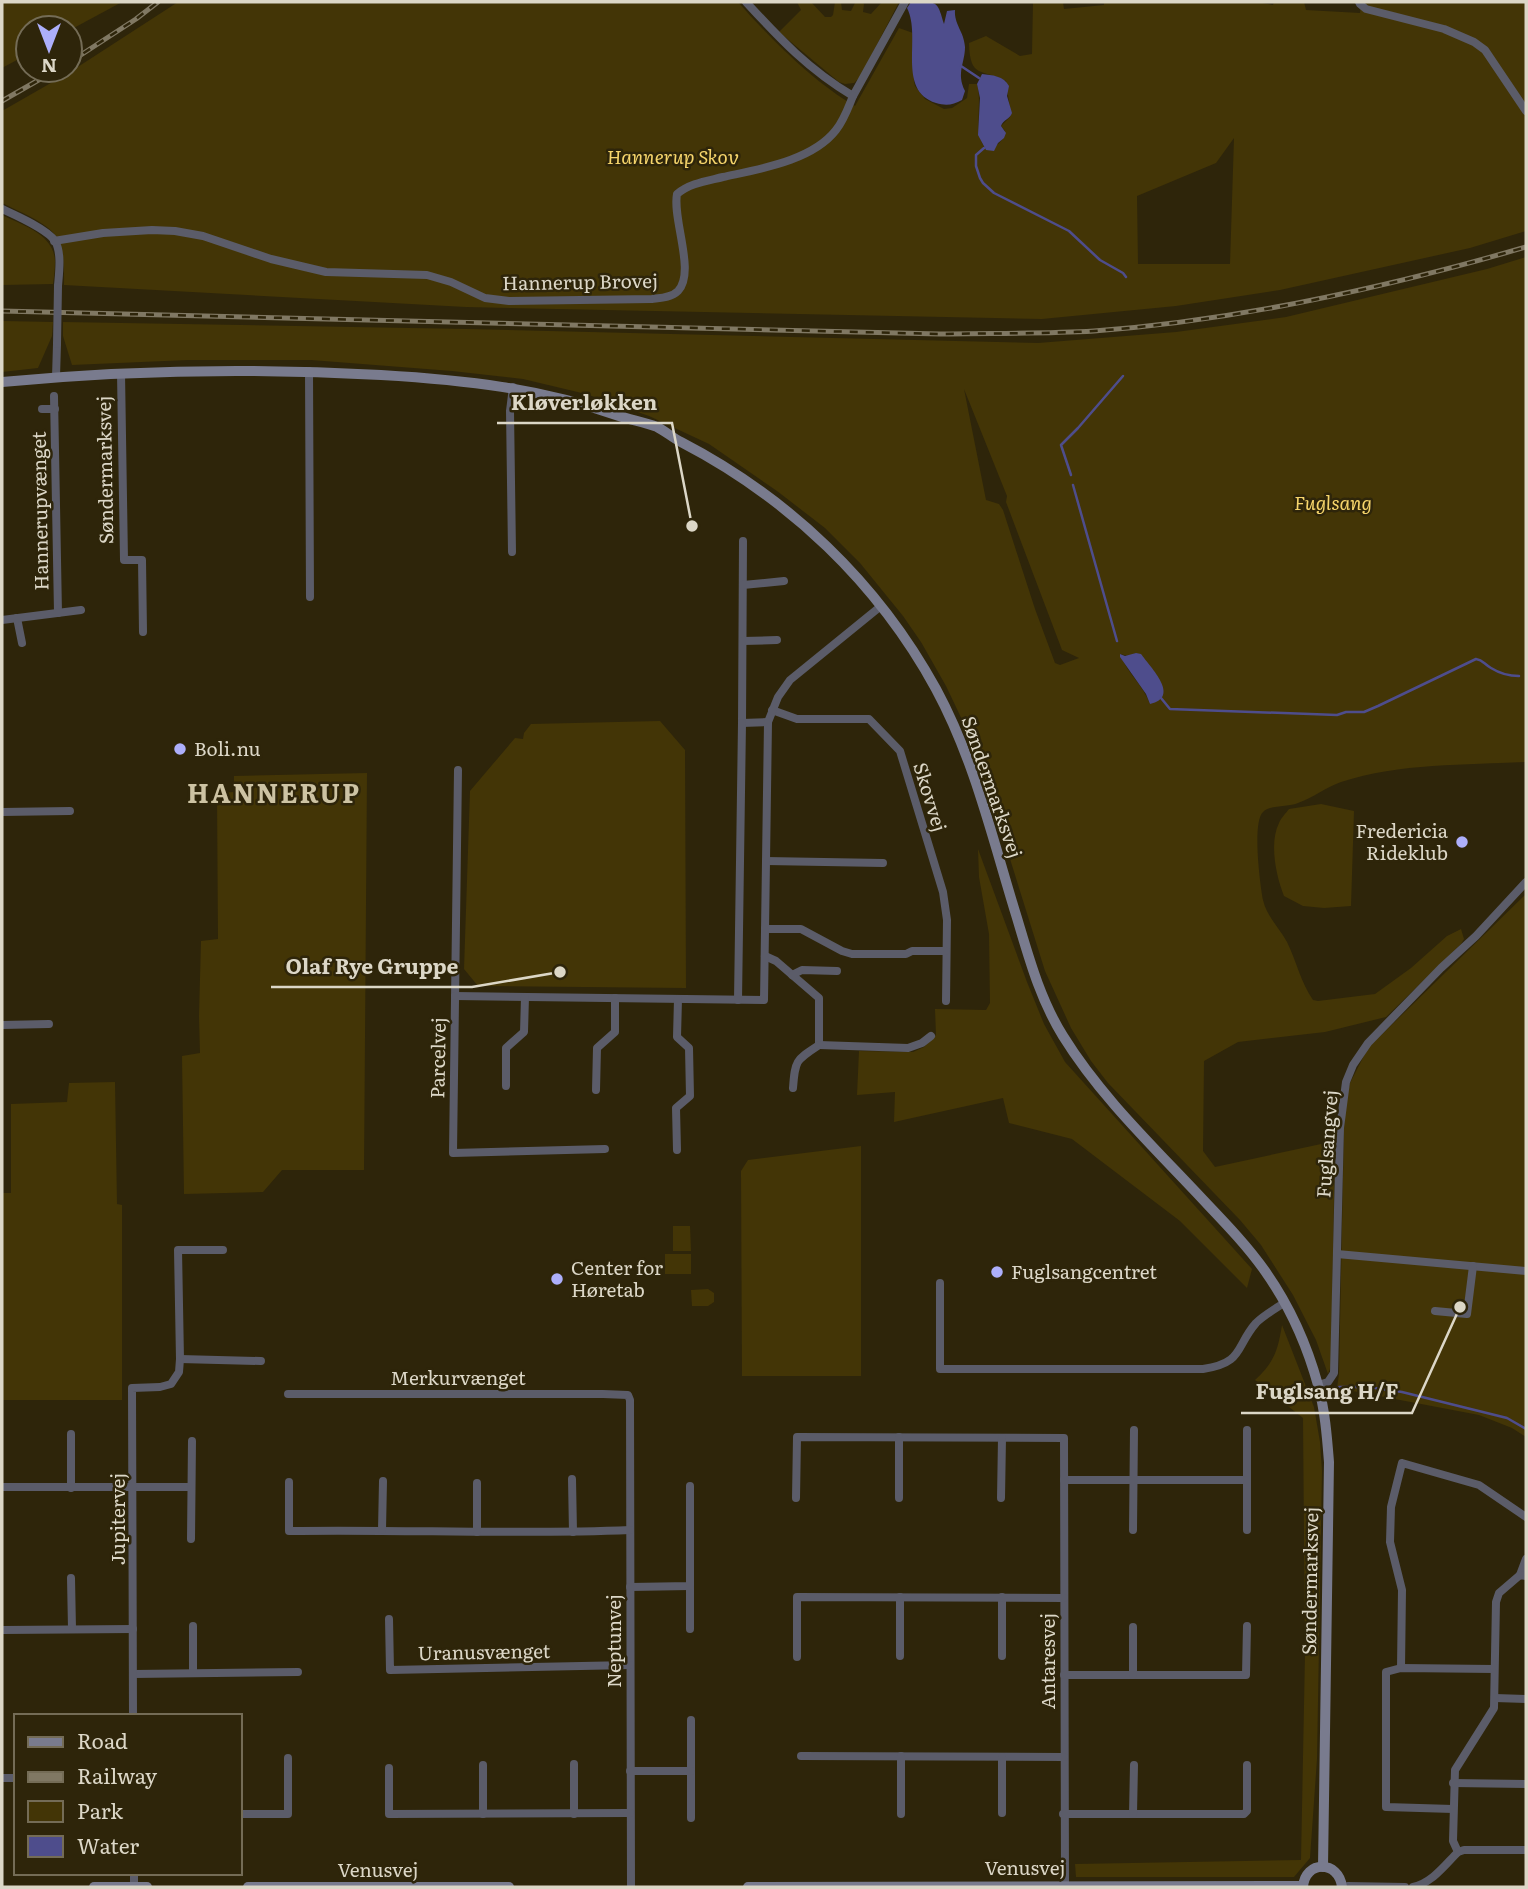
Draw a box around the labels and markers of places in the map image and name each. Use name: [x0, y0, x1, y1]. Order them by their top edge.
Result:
callout: Kløverløkken: [497, 381, 672, 423]
place label: Boli.nu: [194, 734, 261, 762]
marker: Boli.nu: [172, 741, 188, 757]
place label: Fredericia Rideklub: [1356, 816, 1449, 866]
marker: Fredericia Rideklub: [1454, 834, 1470, 850]
callout: Olaf Rye Gruppe: [271, 945, 472, 987]
place label: Center for Høretab: [571, 1253, 663, 1303]
place label: Fuglsangcentret: [1011, 1257, 1157, 1285]
marker: Fuglsangcentret: [989, 1264, 1005, 1280]
marker: Center for Høretab: [549, 1271, 565, 1287]
callout: Fuglsang H/F: [1241, 1371, 1412, 1413]

